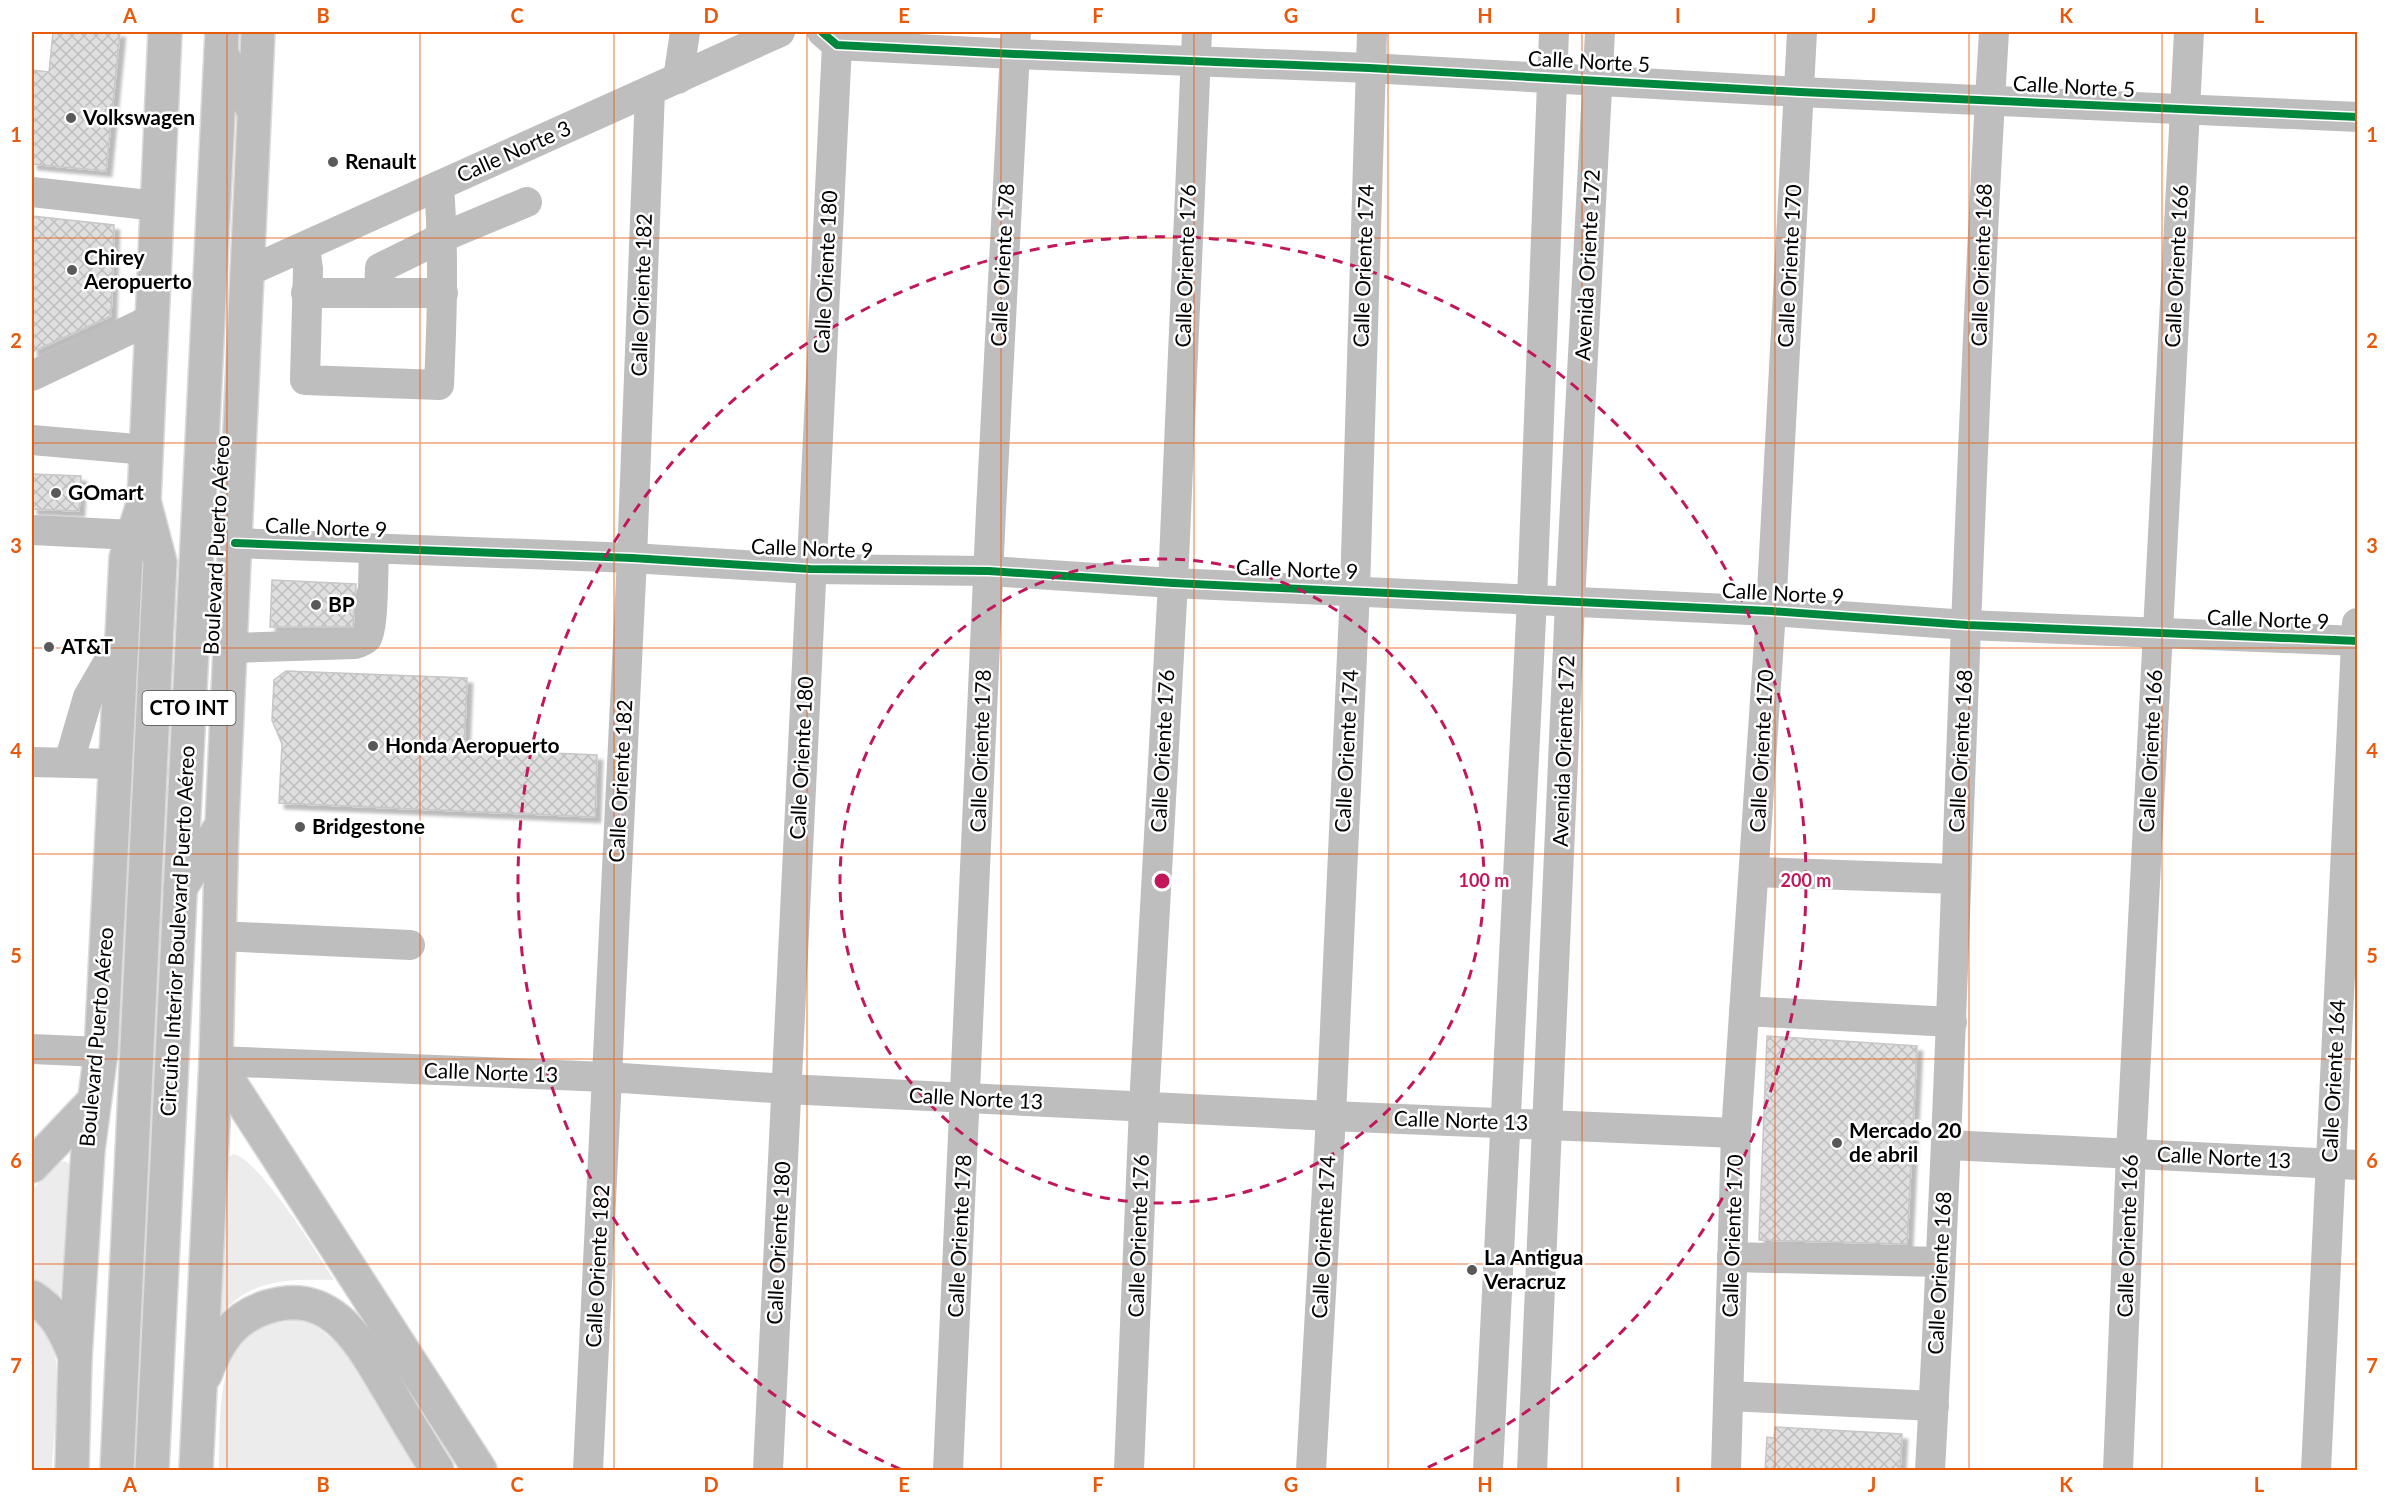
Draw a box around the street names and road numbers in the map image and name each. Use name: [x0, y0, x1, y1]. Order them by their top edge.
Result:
street label: Calle Norte 5: [1527, 45, 1651, 76]
street label: Calle Norte 5: [2012, 70, 2136, 101]
street label: Calle Norte 3: [452, 114, 574, 187]
street label: Avenida Oriente 172: [1569, 169, 1604, 361]
street label: Calle Oriente 178: [985, 183, 1018, 347]
street label: Calle Oriente 168: [1965, 183, 1996, 347]
street label: Calle Oriente 176: [1169, 184, 1200, 348]
street label: Calle Oriente 174: [1347, 184, 1378, 348]
street label: Calle Oriente 170: [1772, 184, 1805, 348]
street label: Calle Oriente 166: [2159, 184, 2192, 348]
street label: Calle Oriente 180: [808, 190, 841, 354]
street label: Calle Oriente 182: [625, 213, 656, 377]
street label: Boulevard Puerto Aéreo: [197, 434, 234, 656]
street label: Calle Norte 9: [265, 512, 388, 541]
street label: Calle Norte 9: [751, 533, 874, 562]
street label: Calle Norte 9: [1236, 554, 1359, 583]
street label: Calle Norte 9: [1721, 577, 1845, 608]
street label: Calle Norte 9: [2207, 604, 2330, 633]
street label: Avenida Oriente 172: [1547, 655, 1578, 847]
street label: Calle Oriente 178: [964, 669, 995, 833]
street label: Calle Oriente 176: [1145, 669, 1178, 833]
street label: Calle Oriente 174: [1329, 669, 1362, 833]
street label: Calle Oriente 170: [1744, 669, 1777, 833]
street label: Calle Oriente 168: [1943, 669, 1976, 833]
street label: Calle Oriente 166: [2133, 669, 2166, 833]
street label: Calle Oriente 180: [784, 676, 817, 840]
road number: CTO INT: [142, 691, 236, 725]
street label: Calle Oriente 182: [603, 699, 636, 863]
street label: Circuito Interior Boulevard Puerto Aéreo: [154, 745, 199, 1117]
street label: Boulevard Puerto Aéreo: [73, 926, 118, 1148]
street label: Calle Oriente 164: [2316, 999, 2349, 1163]
street label: Calle Norte 13: [423, 1057, 559, 1086]
street label: Calle Norte 13: [908, 1082, 1044, 1114]
street label: Calle Norte 13: [1393, 1105, 1529, 1134]
street label: Calle Norte 13: [2156, 1141, 2292, 1173]
street label: Calle Oriente 178: [942, 1154, 975, 1318]
street label: Calle Oriente 176: [1122, 1154, 1153, 1318]
street label: Calle Oriente 170: [1716, 1154, 1747, 1318]
street label: Calle Oriente 166: [2111, 1154, 2142, 1318]
street label: Calle Oriente 174: [1306, 1155, 1339, 1319]
street label: Calle Oriente 180: [761, 1161, 794, 1325]
street label: Calle Oriente 182: [580, 1184, 613, 1348]
street label: Calle Oriente 168: [1922, 1191, 1955, 1355]

